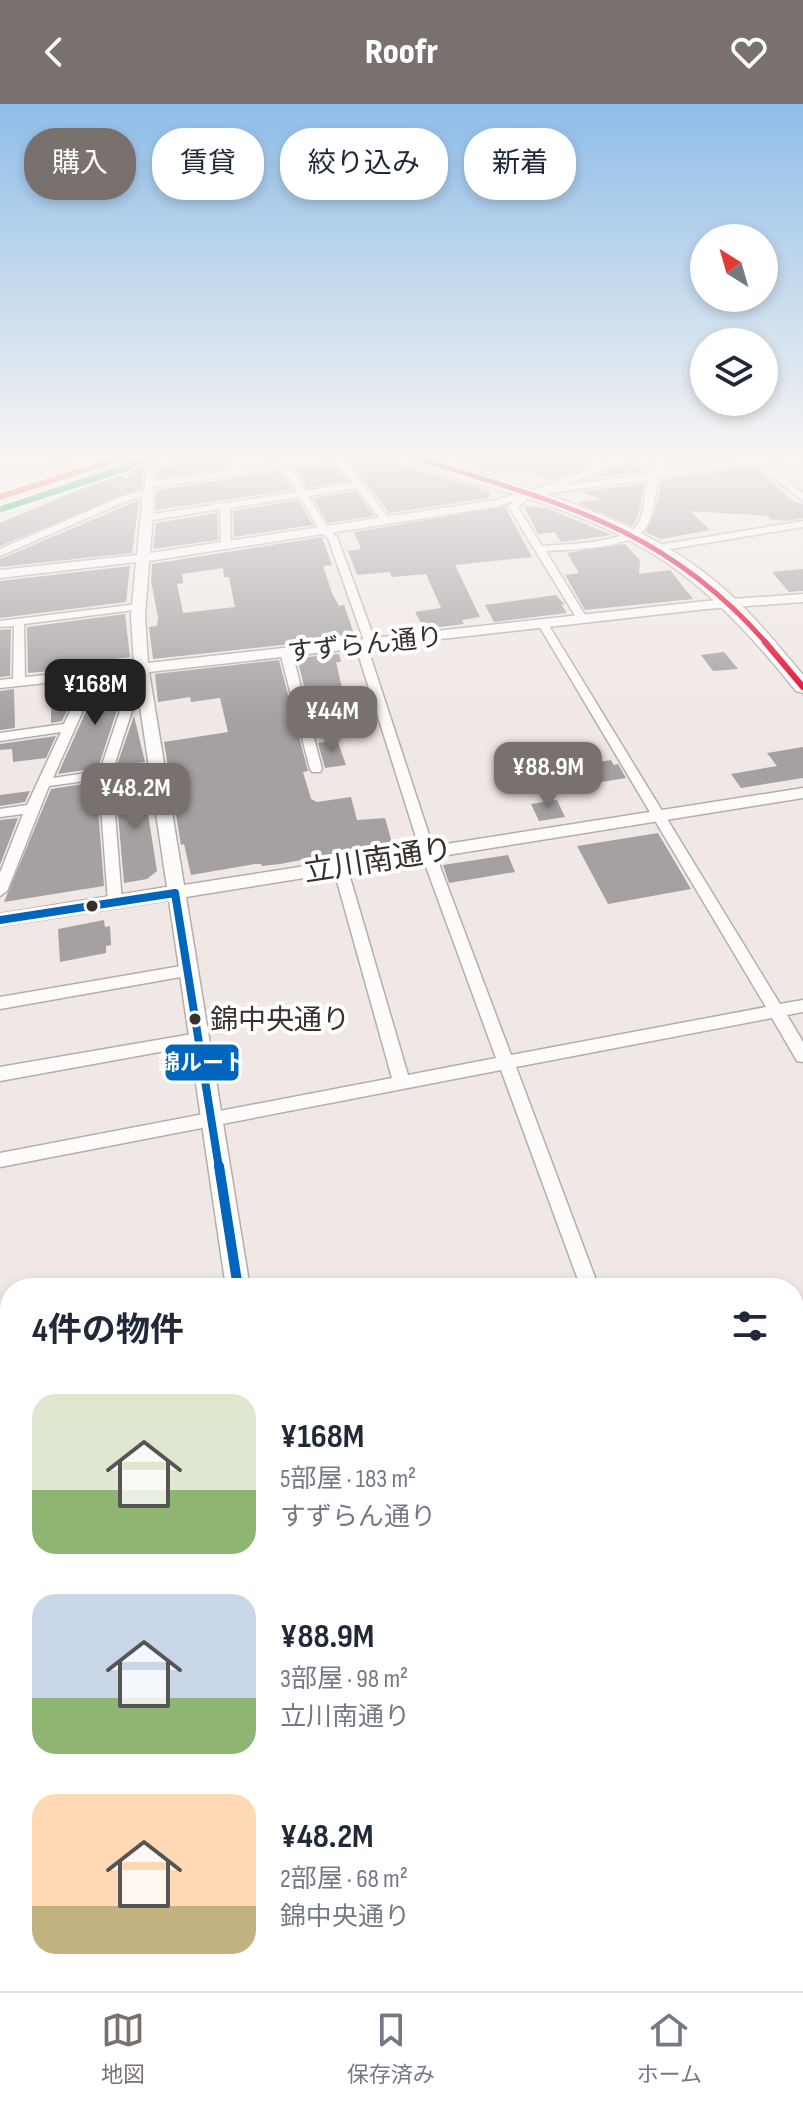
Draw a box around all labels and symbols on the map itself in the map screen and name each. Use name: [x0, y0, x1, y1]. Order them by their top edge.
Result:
north arrow: [690, 224, 778, 312]
street label: すずらん通り: [286, 622, 444, 669]
pin: ¥168M: [39, 659, 151, 727]
pin: ¥44M: [285, 686, 379, 754]
pin: ¥88.9M: [483, 742, 613, 810]
pin: ¥48.2M: [70, 763, 200, 831]
street label: 立川南通り: [301, 831, 455, 890]
unlabelled marker: [84, 898, 100, 914]
place label: 錦中央通り: [210, 1004, 350, 1037]
marker: 錦中央通り: [187, 1011, 203, 1027]
line badge: 錦ルート: [164, 1043, 240, 1082]
text: 錦ルート: [158, 1050, 246, 1077]

